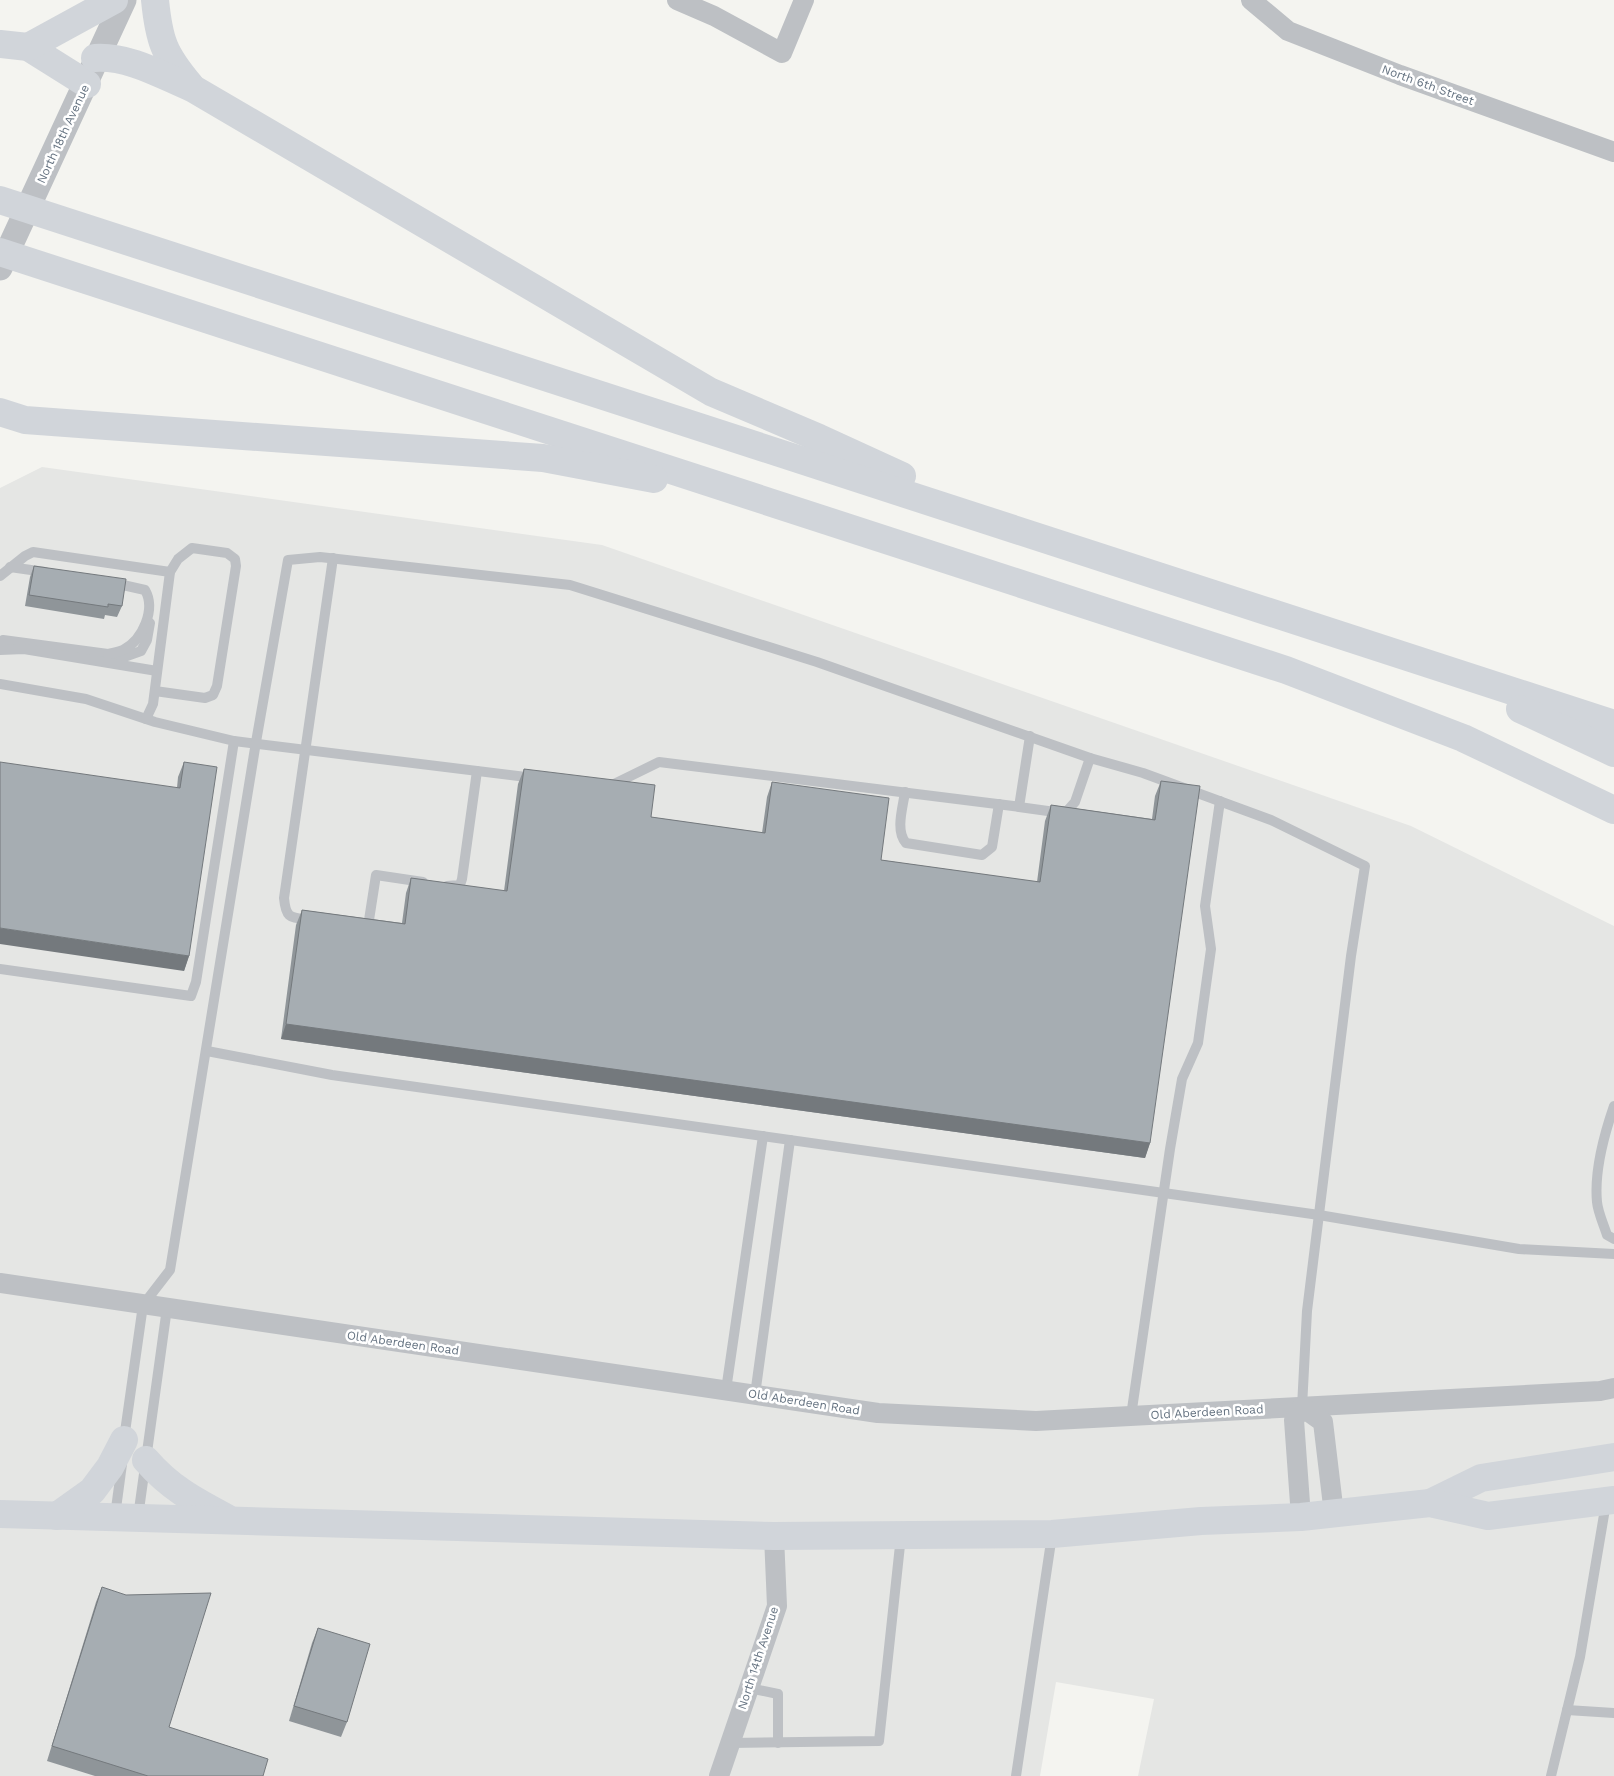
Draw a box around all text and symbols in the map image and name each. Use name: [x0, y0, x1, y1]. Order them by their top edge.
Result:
street label: North 6th Street: [1380, 62, 1476, 108]
street label: North 18th Avenue: [34, 82, 92, 186]
street label: Old Aberdeen Road: [346, 1328, 460, 1358]
street label: Old Aberdeen Road: [747, 1386, 861, 1418]
street label: Old Aberdeen Road: [1150, 1402, 1264, 1422]
street label: North 14th Avenue: [735, 1605, 781, 1711]

